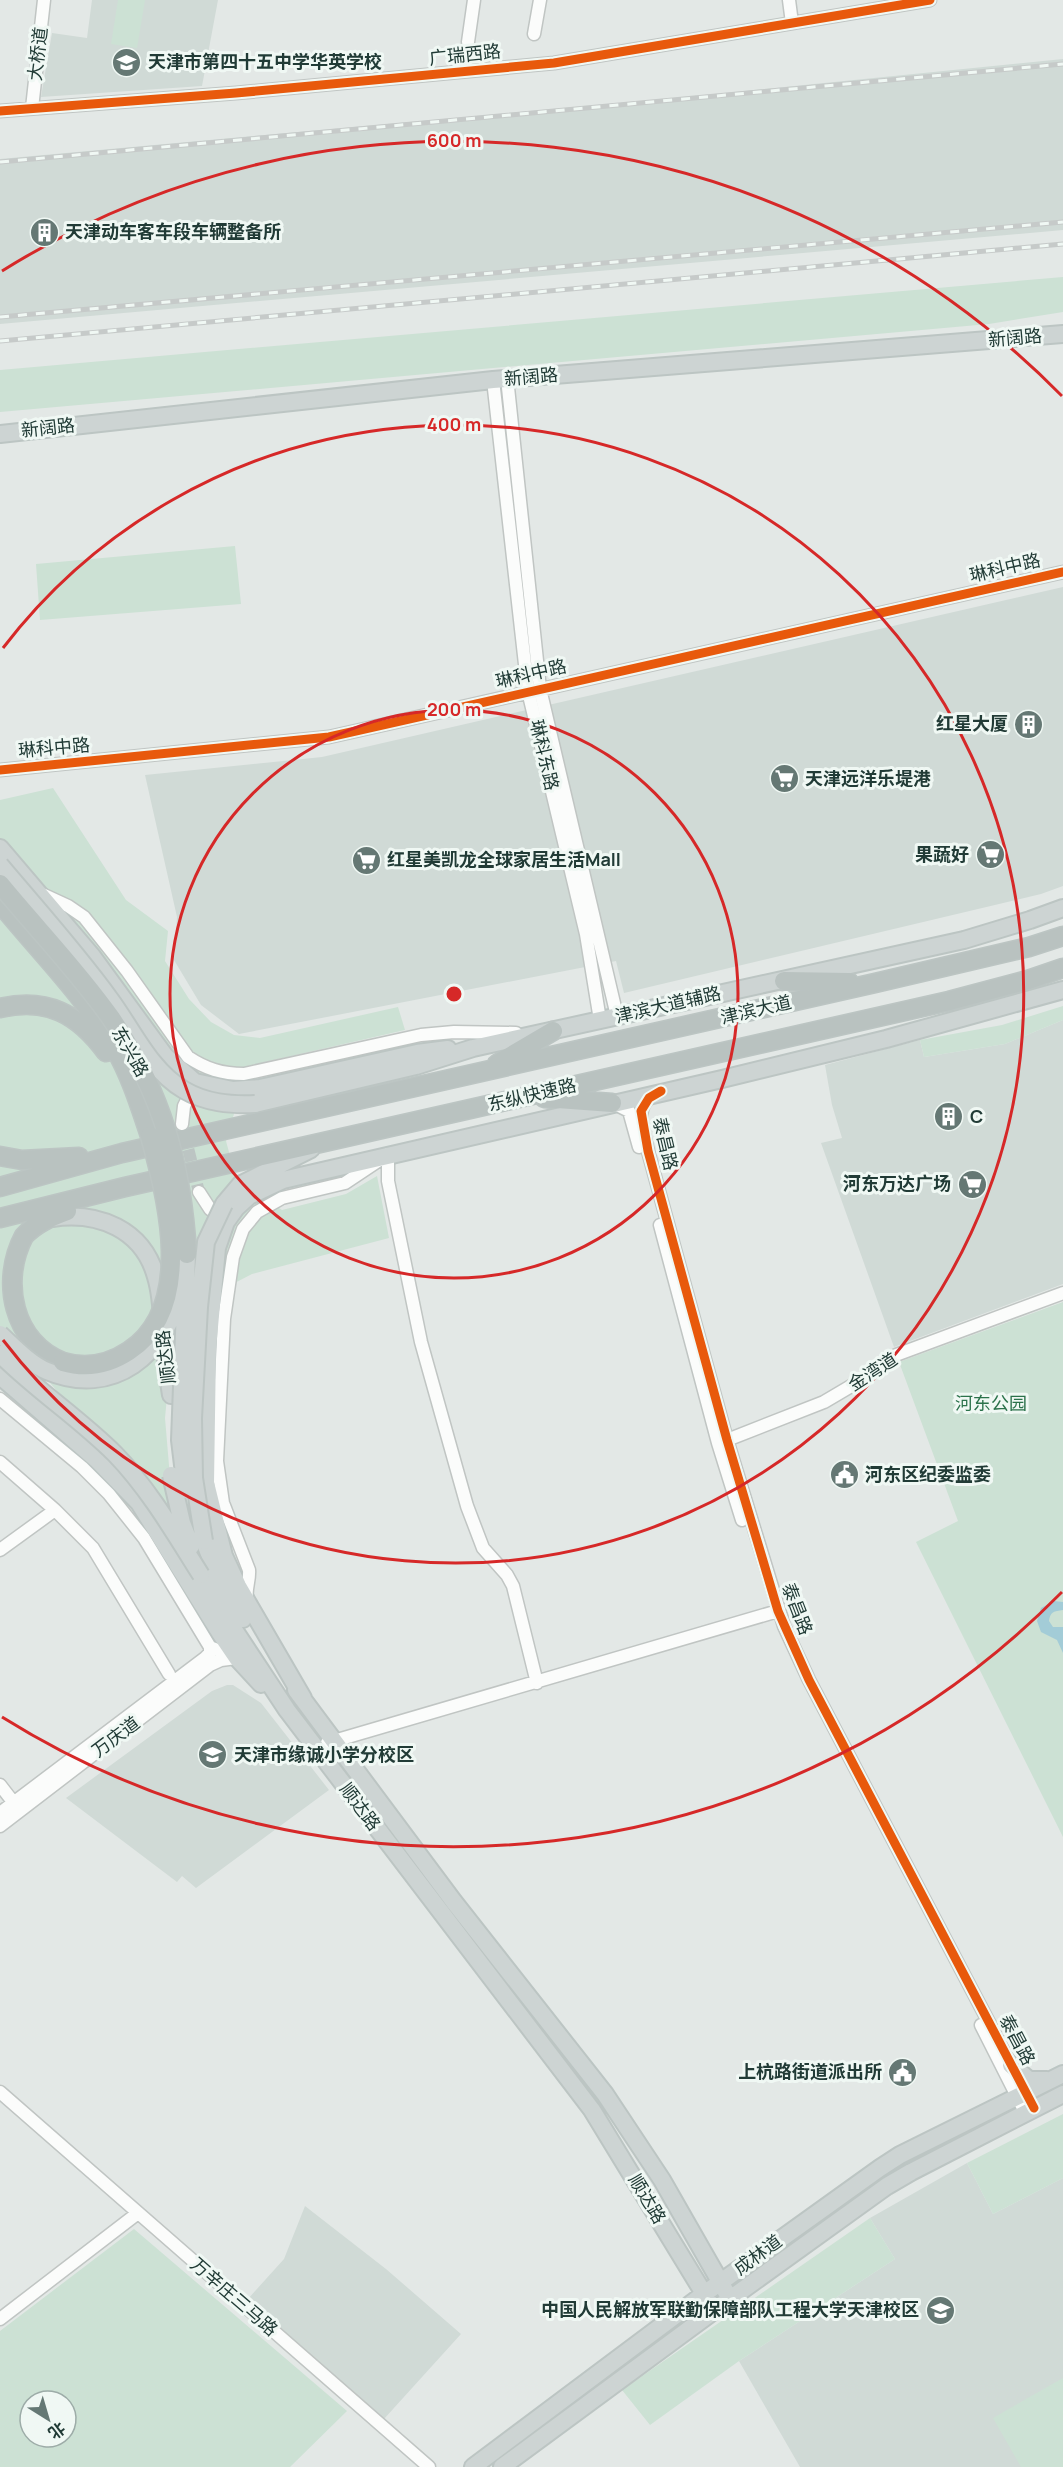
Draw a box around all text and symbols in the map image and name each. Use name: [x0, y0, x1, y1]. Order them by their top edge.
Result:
street label: 大桥道: [22, 26, 52, 82]
street label: 广瑞西路: [428, 38, 502, 70]
school or university icon: 天津市第四十五中学华英学校: [111, 46, 143, 78]
place label: 天津市第四十五中学华英学校: [148, 49, 382, 73]
text: 600 m: [427, 128, 481, 152]
building icon: 天津动车客车段车辆整备所: [28, 216, 60, 248]
place label: 天津动车客车段车辆整备所: [65, 219, 281, 243]
street label: 新阔路: [987, 323, 1043, 351]
street label: 新阔路: [503, 362, 559, 390]
street label: 新阔路: [20, 412, 76, 442]
text: 400 m: [427, 412, 481, 436]
street label: 琳科中路: [967, 547, 1043, 587]
street label: 琳科中路: [493, 653, 569, 693]
text: 200 m: [427, 697, 481, 721]
building icon: 红星大厦: [1013, 708, 1045, 740]
place label: 红星大厦: [936, 711, 1008, 735]
street label: 琳科东路: [525, 717, 565, 793]
street label: 琳科中路: [17, 732, 91, 762]
supermarket icon: 天津远洋乐堤港: [768, 763, 800, 795]
place label: 天津远洋乐堤港: [805, 766, 931, 790]
supermarket icon: 果蔬好: [974, 839, 1006, 871]
place label: 果蔬好: [915, 842, 969, 866]
supermarket icon: 红星美凯龙全球家居生活Mall: [350, 844, 382, 876]
place label: 红星美凯龙全球家居生活Mall: [387, 847, 621, 871]
street label: 津滨大道辅路: [612, 980, 723, 1028]
centre of rings: [444, 984, 464, 1004]
street label: 津滨大道: [718, 989, 794, 1029]
street label: 东兴路: [107, 1022, 155, 1081]
street label: 东纵快速路: [485, 1072, 578, 1116]
building icon: C: [933, 1101, 965, 1133]
place label: C: [970, 1104, 983, 1128]
street label: 泰昌路: [648, 1115, 684, 1173]
supermarket icon: 河东万达广场: [956, 1168, 988, 1200]
place label: 河东万达广场: [843, 1171, 951, 1195]
street label: 顺达路: [150, 1329, 180, 1385]
street label: 金湾道: [843, 1346, 902, 1396]
park label: 河东公园: [955, 1391, 1027, 1415]
public building icon: 河东区纪委监委: [828, 1459, 860, 1491]
place label: 河东区纪委监委: [865, 1462, 991, 1486]
street label: 泰昌路: [777, 1579, 819, 1638]
street label: 万庆道: [87, 1710, 144, 1762]
school or university icon: 天津市缘诚小学分校区: [197, 1739, 229, 1771]
place label: 天津市缘诚小学分校区: [234, 1742, 414, 1766]
street label: 顺达路: [335, 1778, 387, 1835]
street label: 泰昌路: [995, 2010, 1041, 2069]
public building icon: 上杭路街道派出所: [887, 2056, 919, 2088]
place label: 上杭路街道派出所: [738, 2059, 882, 2083]
street label: 顺达路: [624, 2169, 672, 2228]
street label: 成林道: [729, 2229, 786, 2280]
street label: 万辛庄三马路: [186, 2252, 283, 2341]
school or university icon: 中国人民解放军联勤保障部队工程大学天津校区: [924, 2294, 956, 2326]
place label: 中国人民解放军联勤保障部队工程大学天津校区: [541, 2297, 919, 2321]
north arrow: [18, 2389, 78, 2449]
text: 北: [44, 2417, 70, 2445]

